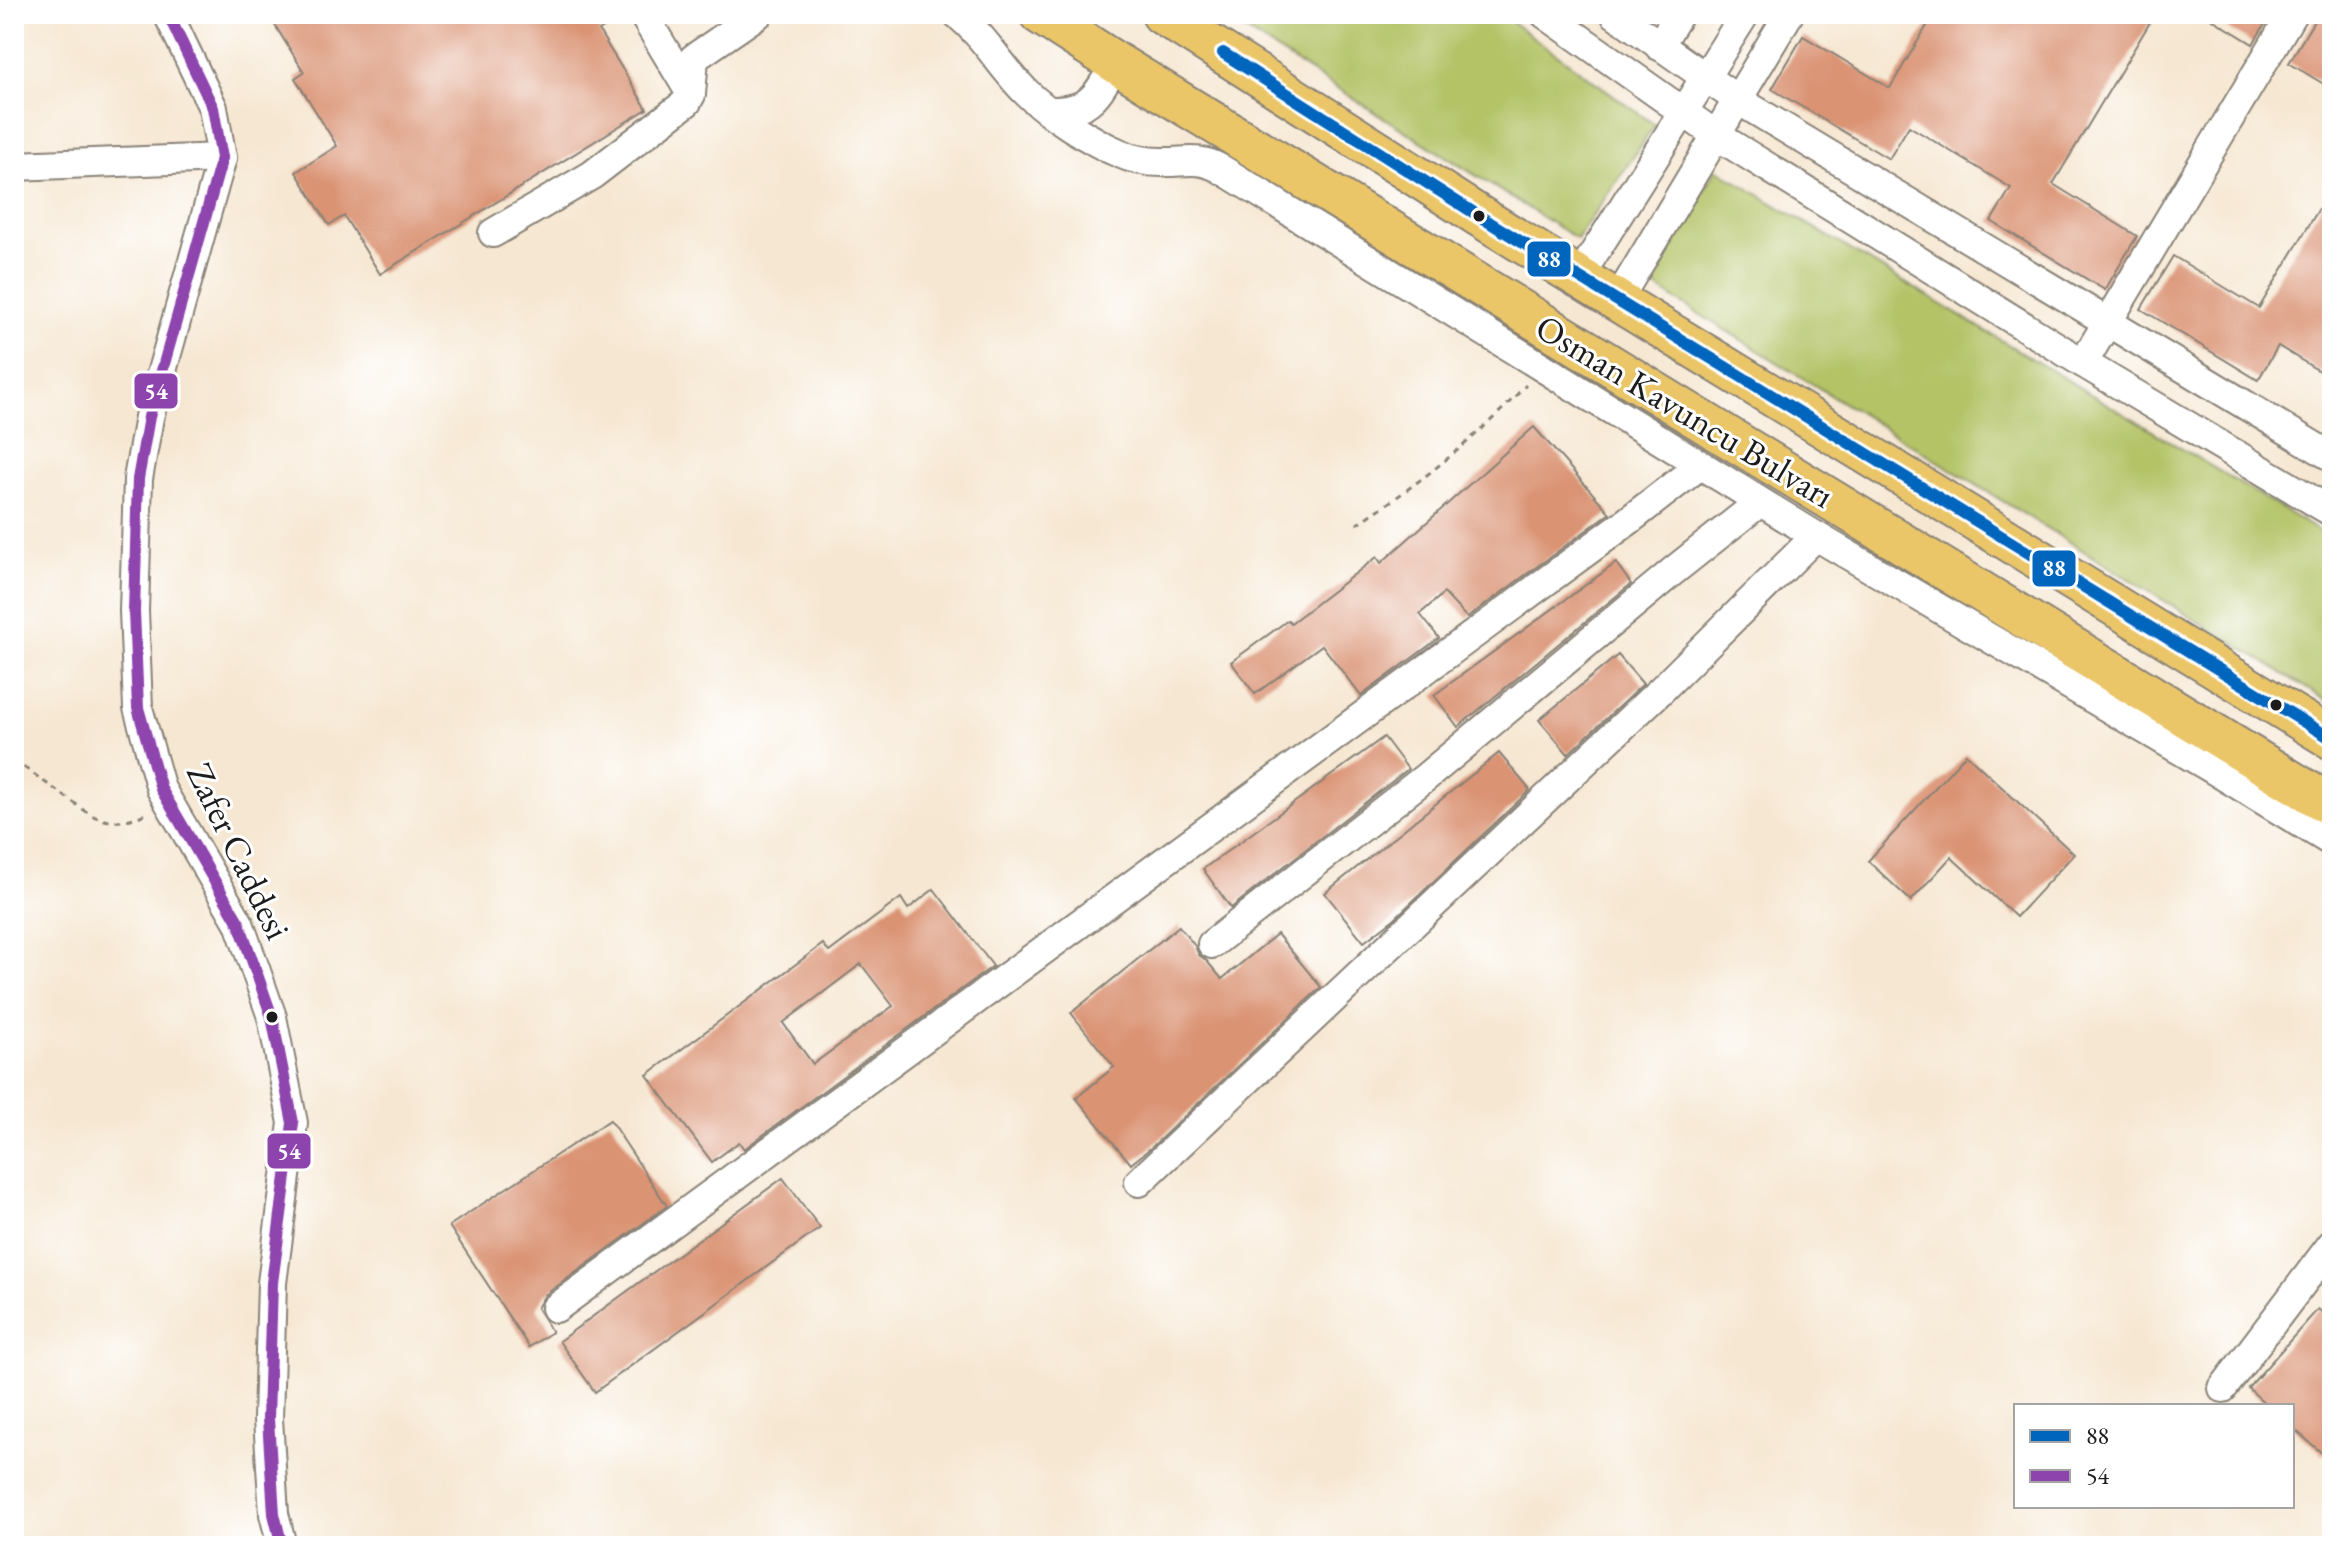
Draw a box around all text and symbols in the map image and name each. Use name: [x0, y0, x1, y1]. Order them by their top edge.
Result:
unlabelled marker: [1471, 208, 1487, 224]
line badge: 88: [1526, 240, 1572, 278]
text: 88: [1537, 245, 1561, 274]
street label: Osman Kavuncu Bulvarı: [1527, 303, 1843, 519]
line badge: 54: [133, 372, 179, 410]
text: 54: [144, 377, 168, 406]
line badge: 88: [2031, 549, 2077, 588]
text: 88: [2042, 554, 2066, 583]
unlabelled marker: [2268, 697, 2284, 713]
street label: Zafer Caddesi: [176, 755, 302, 947]
unlabelled marker: [264, 1009, 280, 1025]
line badge: 54: [266, 1132, 312, 1170]
text: 54: [277, 1137, 301, 1166]
legend: [2014, 1404, 2294, 1508]
text: 88: [2086, 1420, 2109, 1451]
text: 54: [2086, 1460, 2110, 1491]

